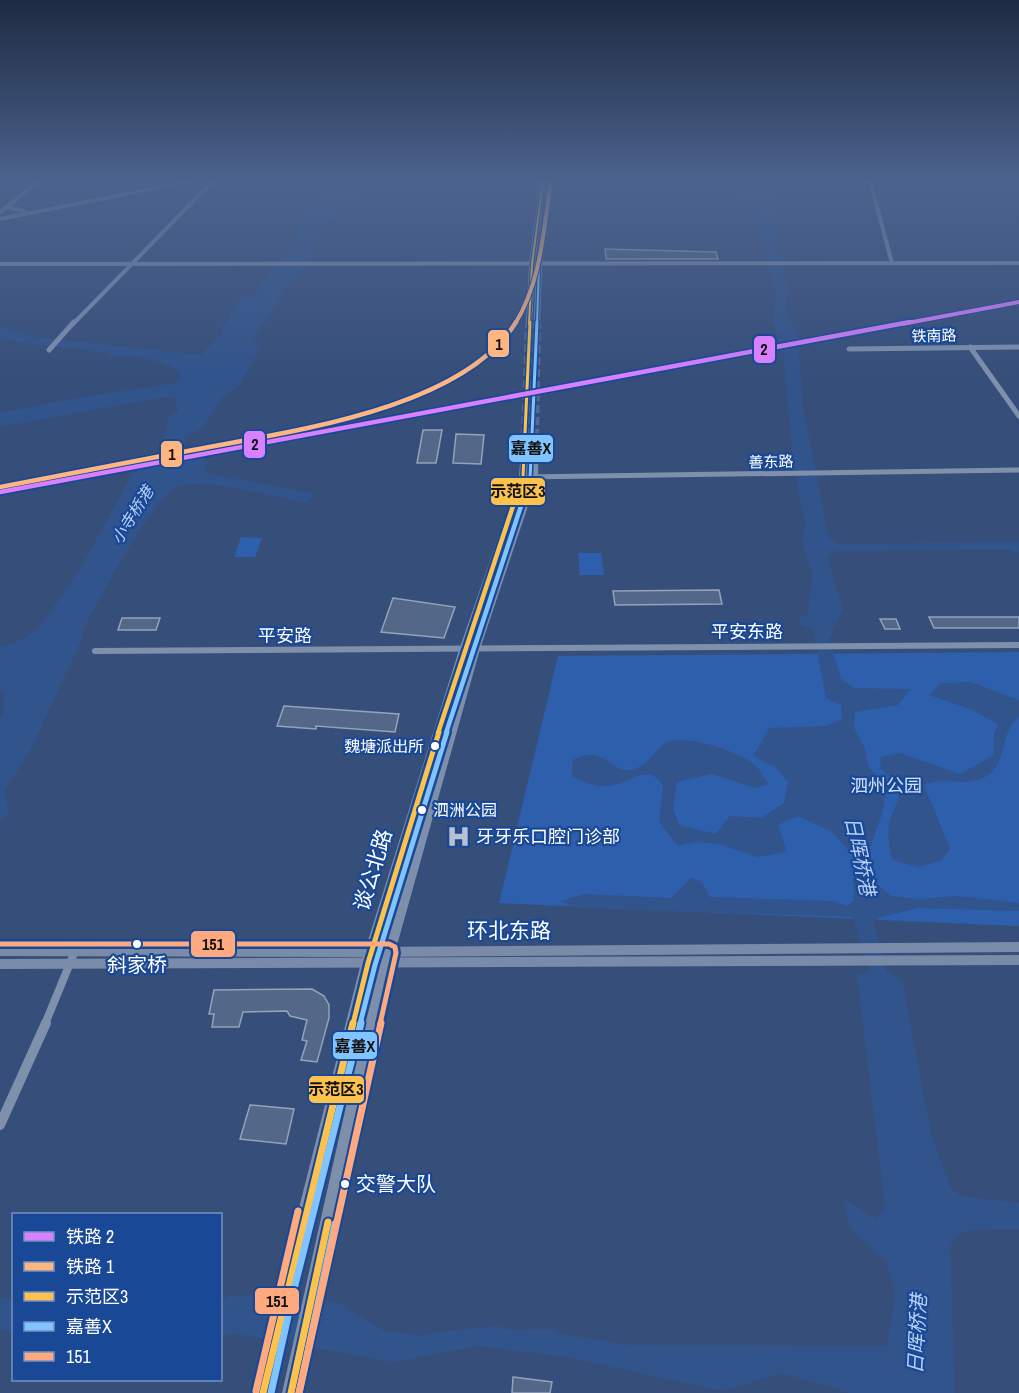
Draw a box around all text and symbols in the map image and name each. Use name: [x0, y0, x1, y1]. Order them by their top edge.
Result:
street label: 铁南路: [911, 325, 957, 346]
line badge: 1: [487, 329, 510, 358]
text: 1: [495, 333, 503, 355]
line badge: 2: [753, 335, 776, 364]
text: 2: [760, 338, 768, 360]
line badge: 2: [243, 430, 266, 459]
text: 2: [251, 433, 259, 455]
line badge: 嘉善X: [508, 434, 554, 463]
text: 嘉善X: [511, 437, 552, 459]
line badge: 1: [160, 440, 183, 468]
text: 1: [168, 443, 176, 465]
street label: 善东路: [748, 451, 794, 472]
line badge: 示范区3: [490, 477, 546, 506]
water label: 小寺桥港: [106, 480, 159, 548]
text: 示范区3: [490, 480, 546, 502]
street label: 平安东路: [711, 619, 783, 644]
street label: 平安路: [258, 623, 312, 648]
place label: 魏塘派出所: [344, 735, 424, 757]
marker: 魏塘派出所: [429, 740, 441, 752]
park label: 泗州公园: [850, 773, 922, 798]
place label: 泗洲公园: [433, 799, 497, 821]
marker: 泗洲公园: [416, 804, 428, 816]
water label: 日晖桥港: [839, 814, 883, 901]
hospital icon: 牙牙乐口腔门诊部: [445, 824, 471, 850]
place label: 牙牙乐口腔门诊部: [476, 824, 620, 849]
street label: 谈公北路: [346, 825, 399, 914]
street label: 环北东路: [467, 916, 551, 945]
line badge: 151: [190, 930, 236, 958]
text: 151: [202, 933, 225, 955]
marker: 斜家桥: [131, 938, 143, 950]
place label: 斜家桥: [107, 951, 167, 978]
line badge: 嘉善X: [332, 1031, 378, 1060]
text: 嘉善X: [335, 1035, 376, 1057]
line badge: 示范区3: [308, 1075, 365, 1104]
text: 示范区3: [308, 1078, 364, 1100]
place label: 交警大队: [356, 1170, 436, 1197]
marker: 交警大队: [339, 1178, 351, 1190]
legend: [12, 1213, 222, 1381]
text: 铁路 2: [66, 1224, 114, 1249]
text: 铁路 1: [66, 1254, 115, 1279]
text: 示范区3: [66, 1284, 128, 1309]
line badge: 151: [254, 1287, 300, 1315]
text: 151: [266, 1290, 289, 1312]
water label: 日晖桥港: [901, 1290, 932, 1375]
text: 嘉善X: [66, 1314, 112, 1339]
text: 151: [66, 1344, 91, 1369]

